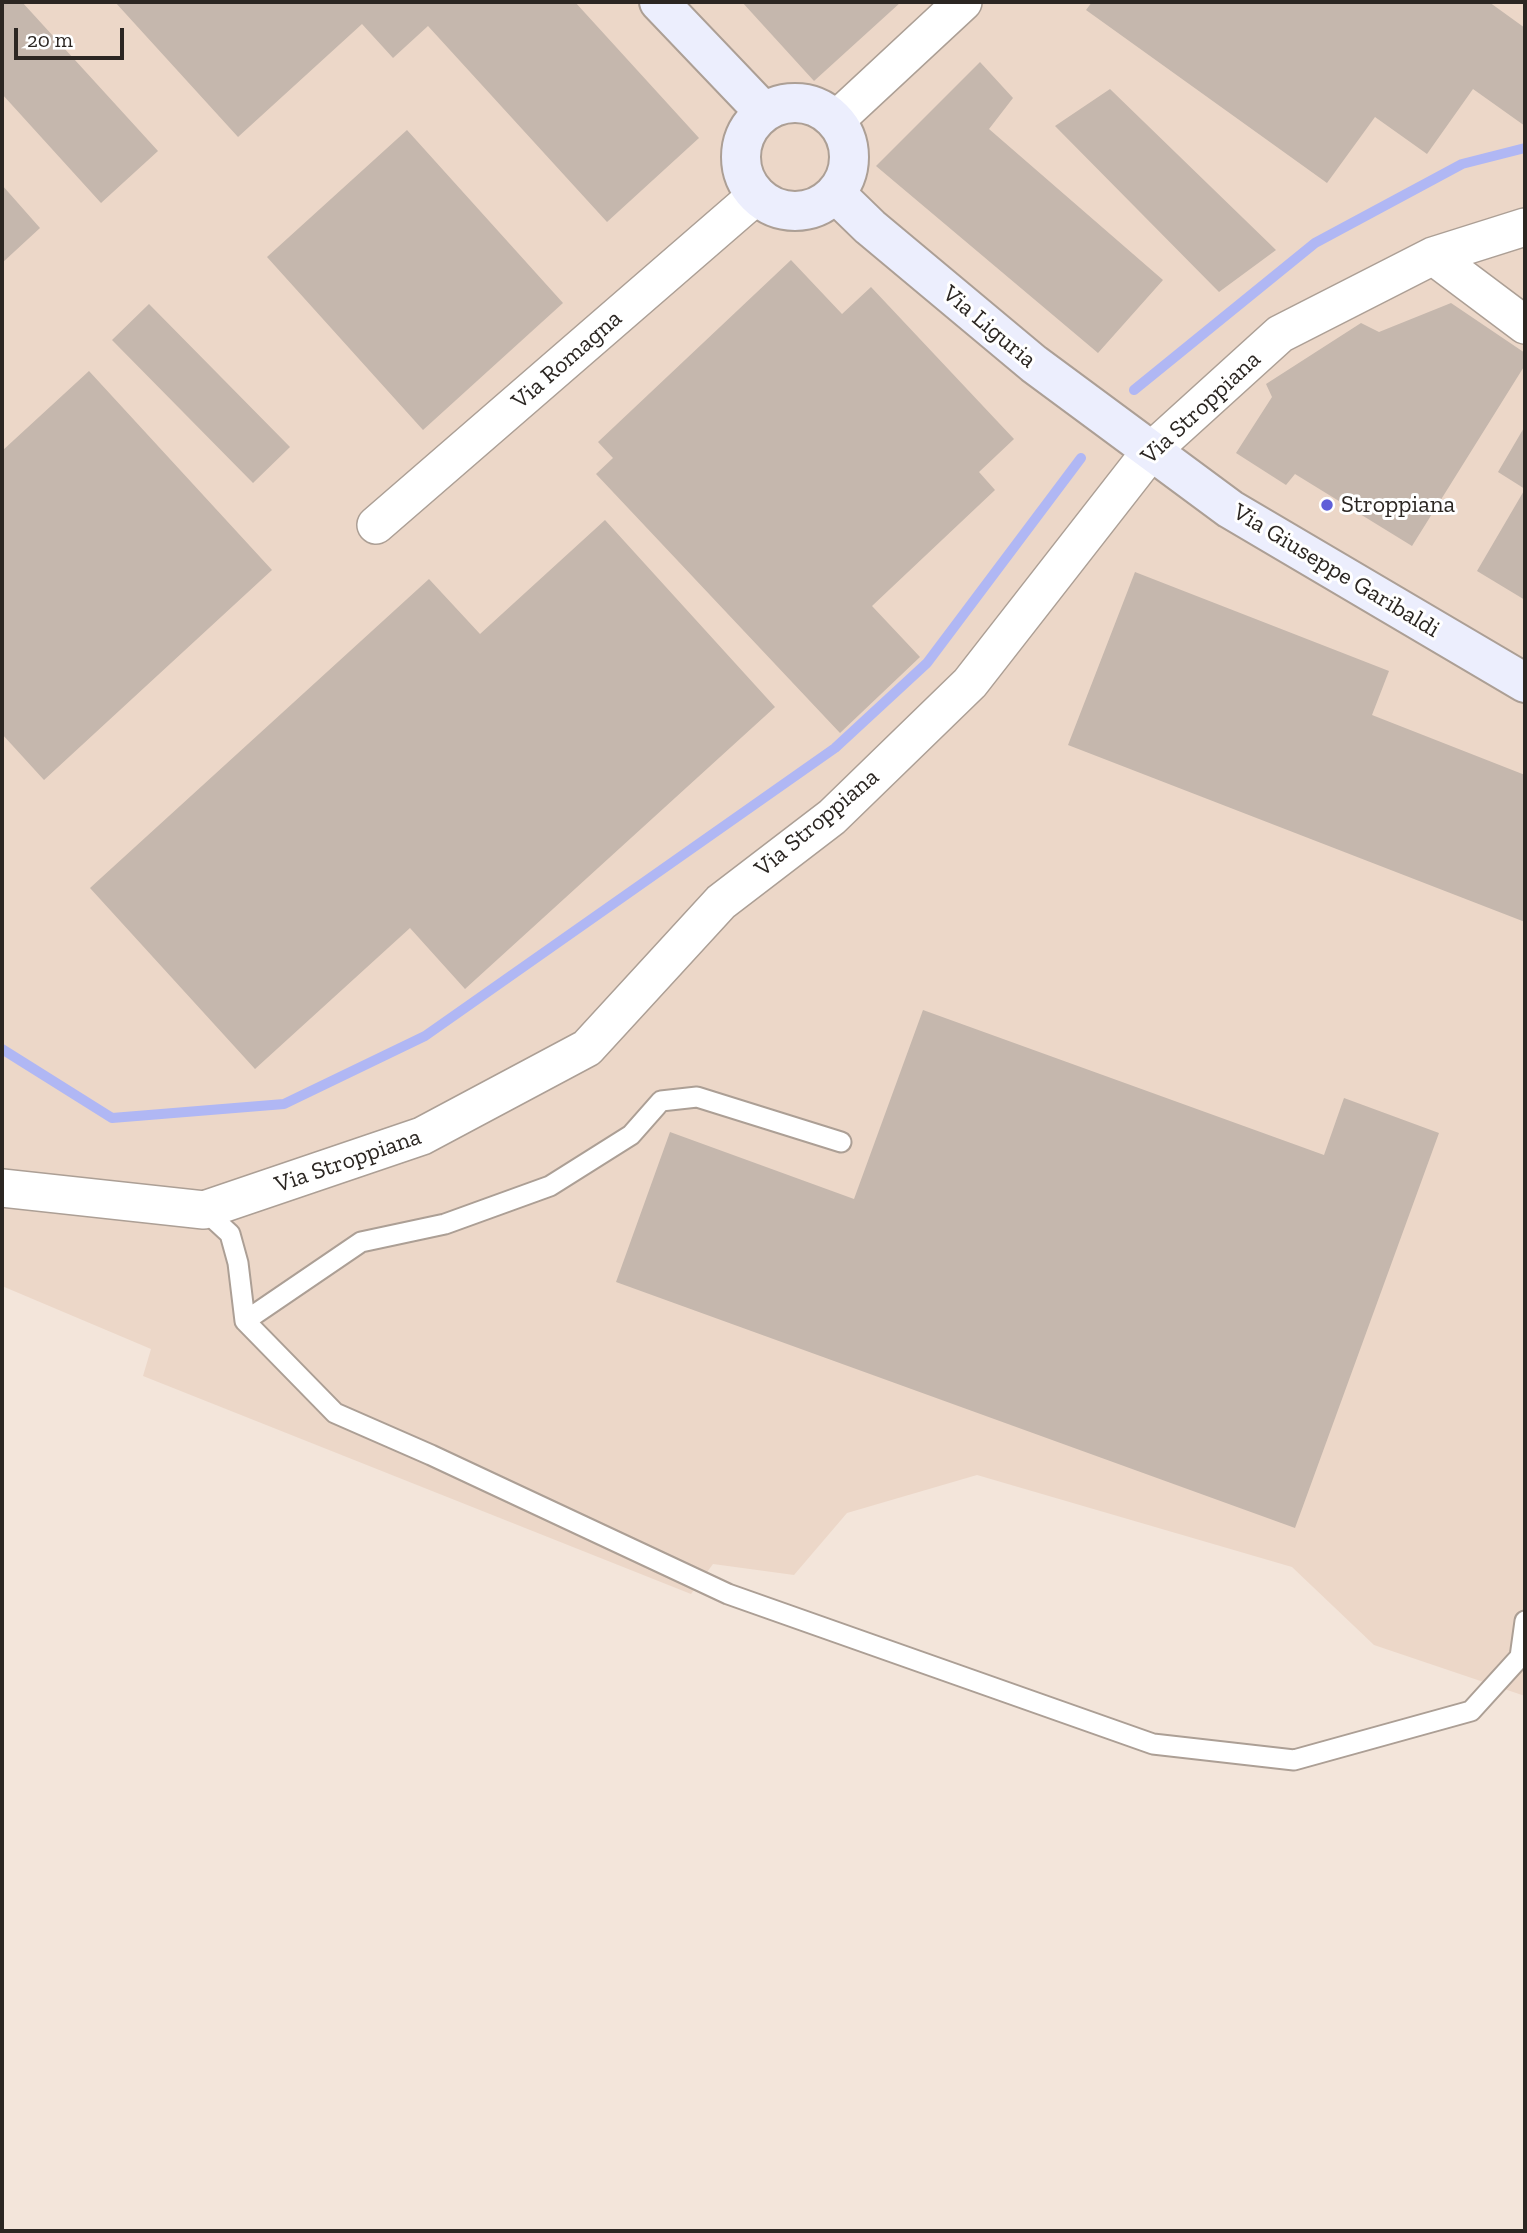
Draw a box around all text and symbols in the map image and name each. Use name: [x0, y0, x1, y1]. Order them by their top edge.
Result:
scale bar: [18, 14, 128, 58]
text: 20 m: [27, 27, 73, 52]
street label: Via Liguria: [936, 279, 1042, 375]
street label: Via Romagna: [506, 304, 628, 416]
street label: Via Stroppiana: [1135, 345, 1267, 471]
place label: Stroppiana: [1341, 491, 1455, 519]
marker: Stroppiana: [1319, 497, 1335, 513]
street label: Via Giuseppe Garibaldi: [1227, 498, 1445, 644]
street label: Via Stroppiana: [749, 763, 885, 883]
street label: Via Stroppiana: [271, 1122, 425, 1200]

